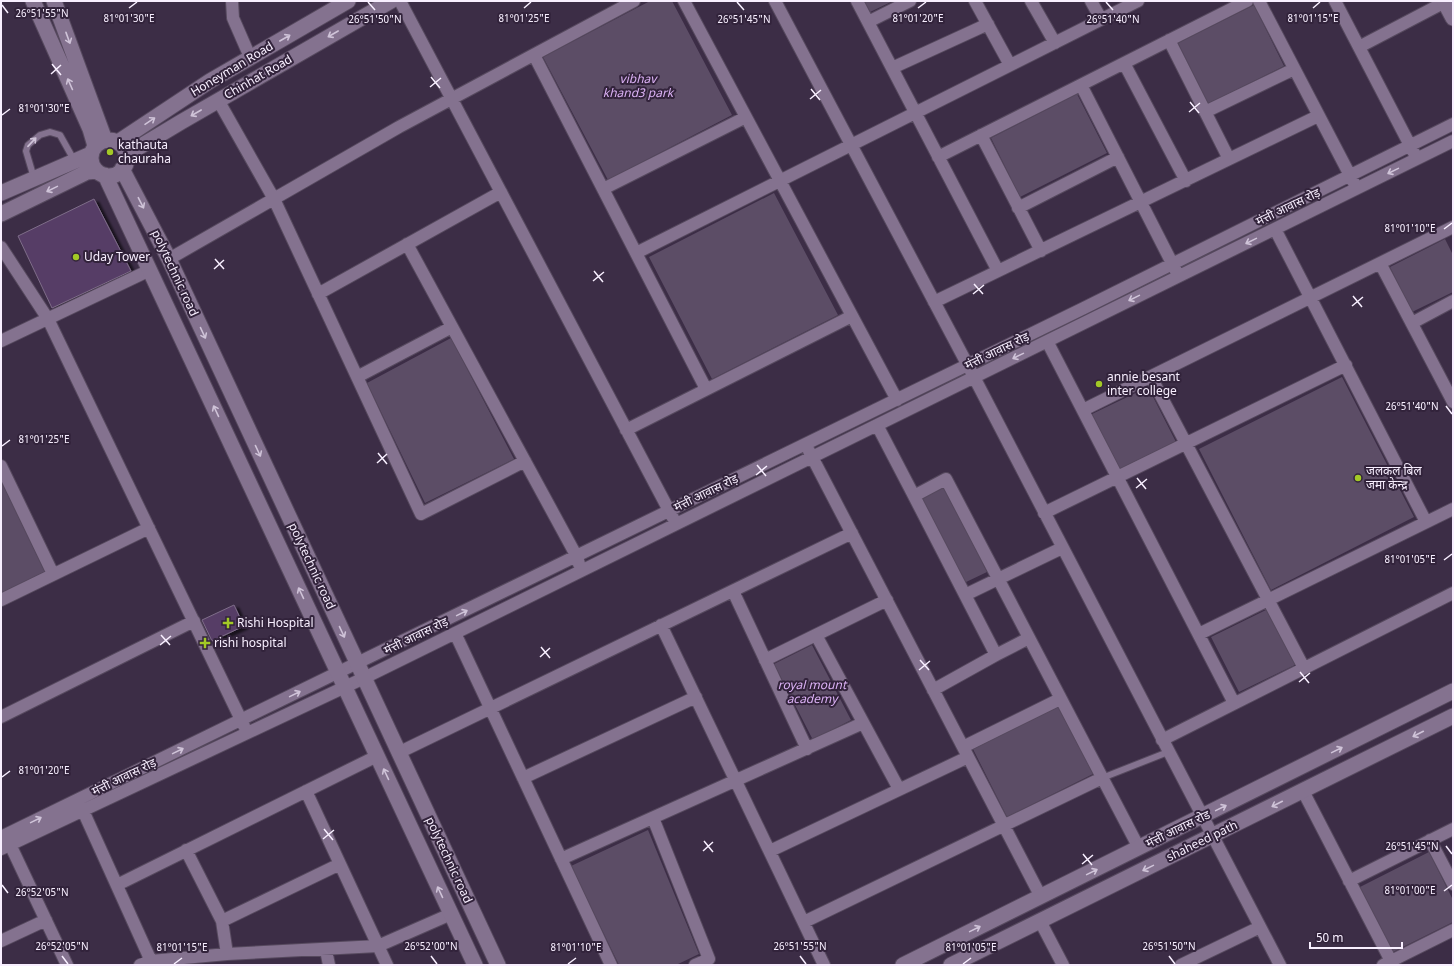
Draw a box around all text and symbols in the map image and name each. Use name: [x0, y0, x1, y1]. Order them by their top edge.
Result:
text: 26°51'55"N: [15, 8, 69, 21]
text: 81°01'30"E: [103, 13, 155, 26]
text: 81°01'25"E: [498, 13, 550, 26]
text: 81°01'20"E: [892, 13, 944, 26]
text: 81°01'15"E: [1287, 13, 1339, 26]
text: 26°51'50"N: [348, 14, 402, 27]
text: 26°51'45"N: [717, 14, 771, 27]
text: 26°51'40"N: [1086, 14, 1140, 27]
one-way arrow: [64, 31, 72, 43]
one-way arrow: [327, 31, 339, 39]
one-way arrow: [279, 33, 291, 41]
street label: Honeyman Road: [188, 39, 277, 101]
street label: Chinhat Road: [222, 52, 295, 104]
park label: vibhav khand3 park: [603, 72, 675, 102]
one-way arrow: [66, 79, 73, 91]
text: 81°01'30"E: [18, 103, 70, 116]
one-way arrow: [190, 109, 202, 117]
one-way arrow: [145, 117, 156, 125]
one-way arrow: [27, 137, 36, 147]
place label: kathauta chauraha: [118, 138, 171, 168]
marker: kathauta chauraha: [105, 147, 115, 157]
one-way arrow: [1387, 168, 1399, 175]
street label: मंत्ती आवास रोड़: [1253, 184, 1324, 230]
one-way arrow: [46, 186, 58, 193]
one-way arrow: [138, 197, 145, 209]
text: 81°01'10"E: [1384, 223, 1436, 236]
street label: polytechnic road: [147, 228, 201, 319]
one-way arrow: [1245, 237, 1257, 245]
place label: Uday Tower: [84, 250, 150, 266]
marker: Uday Tower: [71, 252, 81, 262]
one-way arrow: [1129, 295, 1141, 302]
one-way arrow: [200, 327, 207, 339]
street label: मंत्ती आवास रोड़: [962, 328, 1033, 374]
one-way arrow: [1012, 353, 1024, 360]
place label: annie besant inter college: [1107, 370, 1181, 400]
marker: annie besant inter college: [1094, 379, 1104, 389]
text: 26°51'40"N: [1385, 401, 1439, 414]
one-way arrow: [212, 406, 219, 418]
text: 81°01'25"E: [18, 434, 70, 447]
one-way arrow: [255, 445, 262, 457]
place label: जलकल बिल जमा केन्द्र: [1366, 463, 1422, 494]
street label: मंत्ती आवास रोड़: [671, 470, 742, 516]
marker: जलकल बिल जमा केन्द्र: [1353, 473, 1363, 483]
street label: polytechnic road: [284, 521, 338, 612]
text: 81°01'05"E: [1384, 554, 1436, 567]
one-way arrow: [297, 587, 304, 599]
one-way arrow: [456, 609, 468, 616]
street label: मंत्ती आवास रोड़: [381, 613, 452, 659]
place label: Rishi Hospital: [237, 616, 313, 632]
marker: Rishi Hospital: [222, 617, 234, 629]
one-way arrow: [339, 626, 346, 638]
place label: rishi hospital: [214, 636, 287, 652]
marker: rishi hospital: [199, 637, 211, 649]
park label: royal mount academy: [778, 678, 848, 708]
one-way arrow: [289, 690, 301, 697]
one-way arrow: [1412, 731, 1424, 738]
one-way arrow: [1331, 746, 1343, 753]
one-way arrow: [172, 747, 184, 754]
street label: मंत्ती आवास रोड़: [89, 754, 160, 800]
text: 81°01'20"E: [18, 765, 70, 778]
one-way arrow: [381, 768, 389, 780]
one-way arrow: [1271, 801, 1283, 809]
one-way arrow: [1215, 804, 1227, 811]
street label: मंत्ती आवास रोड: [1143, 806, 1214, 852]
street label: polytechnic road: [421, 815, 475, 906]
one-way arrow: [30, 816, 42, 823]
street label: shaheed path: [1164, 818, 1241, 866]
text: 26°51'45"N: [1385, 841, 1439, 854]
one-way arrow: [1142, 865, 1154, 872]
one-way arrow: [1086, 868, 1098, 875]
text: 81°01'00"E: [1384, 885, 1436, 898]
one-way arrow: [436, 886, 443, 898]
text: 26°52'05"N: [15, 887, 69, 900]
scale bar: [1310, 924, 1402, 950]
one-way arrow: [969, 925, 981, 932]
text: 50 m: [1316, 931, 1344, 947]
text: 26°52'05"N: [35, 941, 89, 954]
text: 26°52'00"N: [404, 941, 458, 954]
text: 26°51'55"N: [773, 941, 827, 954]
text: 26°51'50"N: [1142, 941, 1196, 954]
text: 81°01'15"E: [156, 942, 208, 955]
text: 81°01'10"E: [550, 942, 602, 955]
text: 81°01'05"E: [945, 942, 997, 955]

